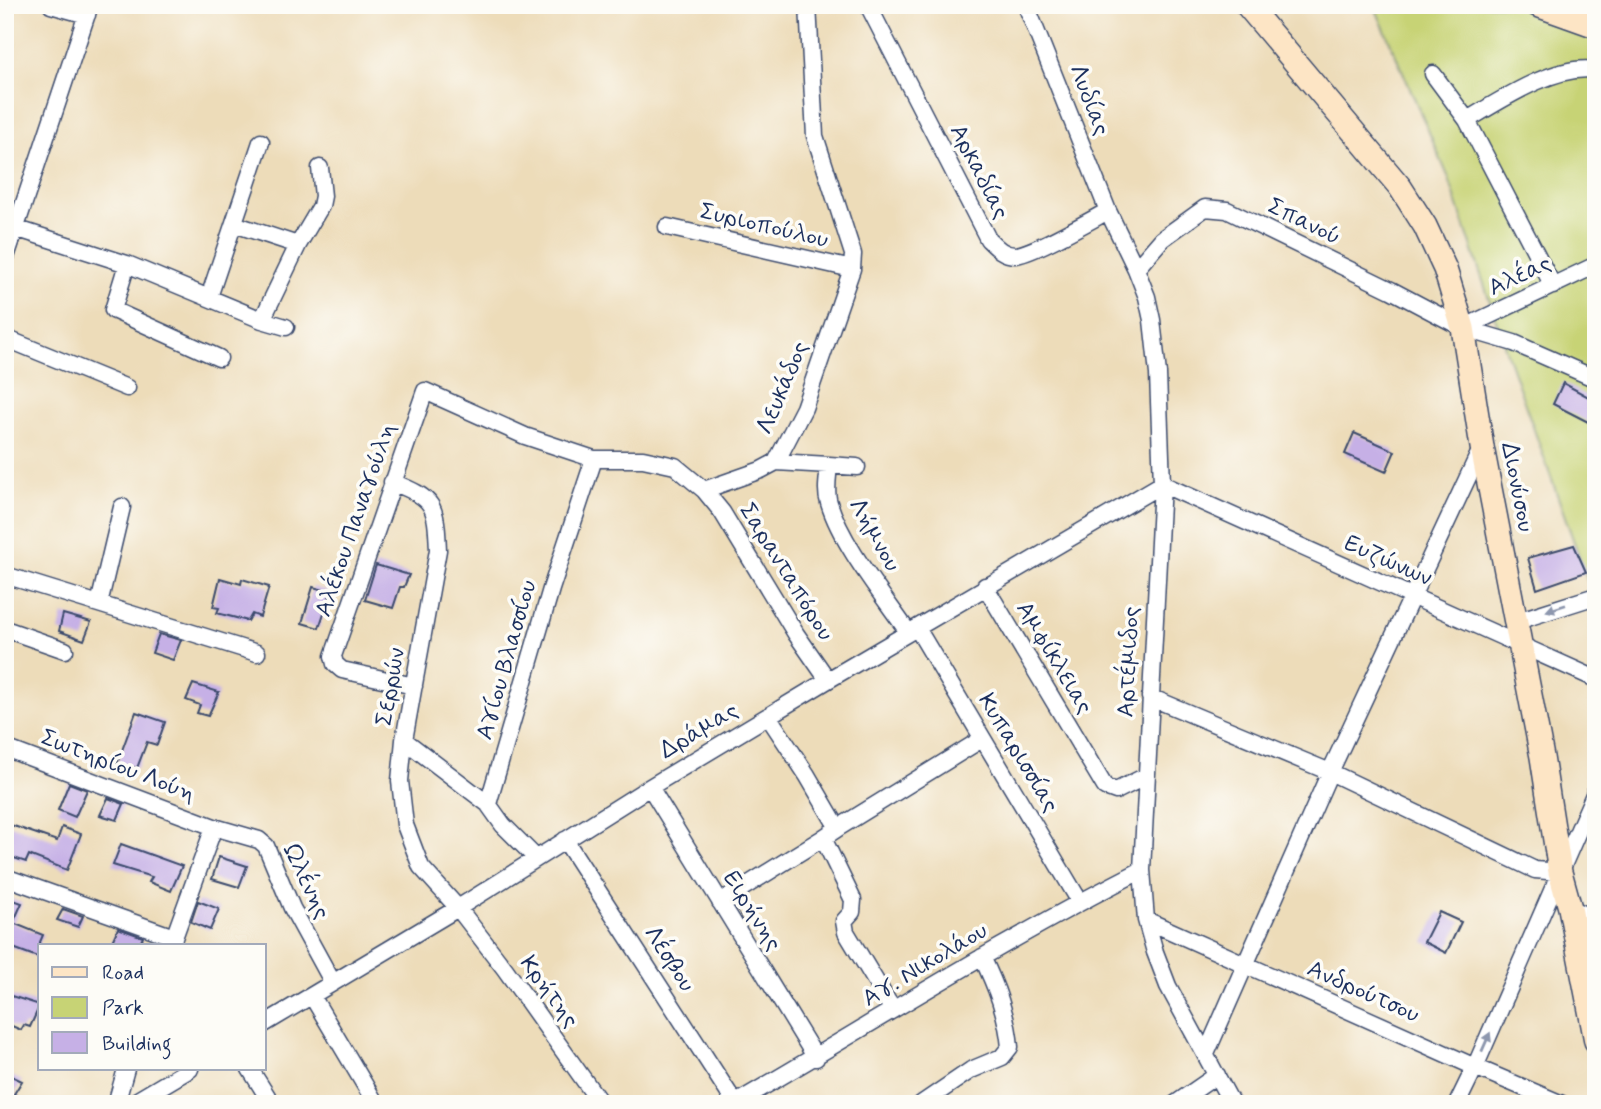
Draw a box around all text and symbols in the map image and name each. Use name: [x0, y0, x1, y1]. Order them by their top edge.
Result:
street label: Λυδίας: [1061, 60, 1117, 140]
street label: Αρκαδίας: [942, 119, 1016, 225]
street label: Σπανού: [1262, 191, 1346, 253]
street label: Συριοπούλου: [697, 196, 831, 256]
street label: Αλέας: [1483, 247, 1556, 304]
street label: Λευκάδος: [750, 337, 816, 439]
street label: Αλέκου Παναγούλη: [307, 419, 404, 621]
street label: Διονύσου: [1493, 439, 1541, 535]
street label: Λήμνου: [841, 493, 907, 577]
street label: Σαρανταπόρου: [731, 497, 841, 647]
street label: Ευζώνων: [1339, 528, 1437, 594]
street label: Αγίου Βλασσίου: [469, 576, 545, 744]
street label: Αμφίκλειας: [1008, 596, 1100, 720]
one-way arrow: [1546, 604, 1567, 614]
street label: Αρτέμιδος: [1110, 606, 1147, 718]
street label: Σερρών: [369, 645, 413, 729]
street label: Κυπαρισσίας: [970, 688, 1066, 818]
street label: Δράμας: [654, 695, 744, 767]
street label: Σωτηρίου Λούη: [36, 722, 200, 810]
street label: Ωλένης: [275, 837, 338, 924]
street label: Ειρήνης: [715, 865, 789, 957]
street label: Αγ. Νικολάου: [857, 915, 993, 1015]
street label: Λέσβου: [636, 919, 703, 998]
legend: [38, 944, 266, 1070]
street label: Κρήτης: [512, 950, 586, 1034]
street label: Ανδρούτσου: [1302, 953, 1424, 1031]
text: Road: [102, 959, 144, 987]
text: Park: [102, 994, 144, 1022]
text: Building: [102, 1030, 172, 1060]
one-way arrow: [1480, 1032, 1492, 1052]

